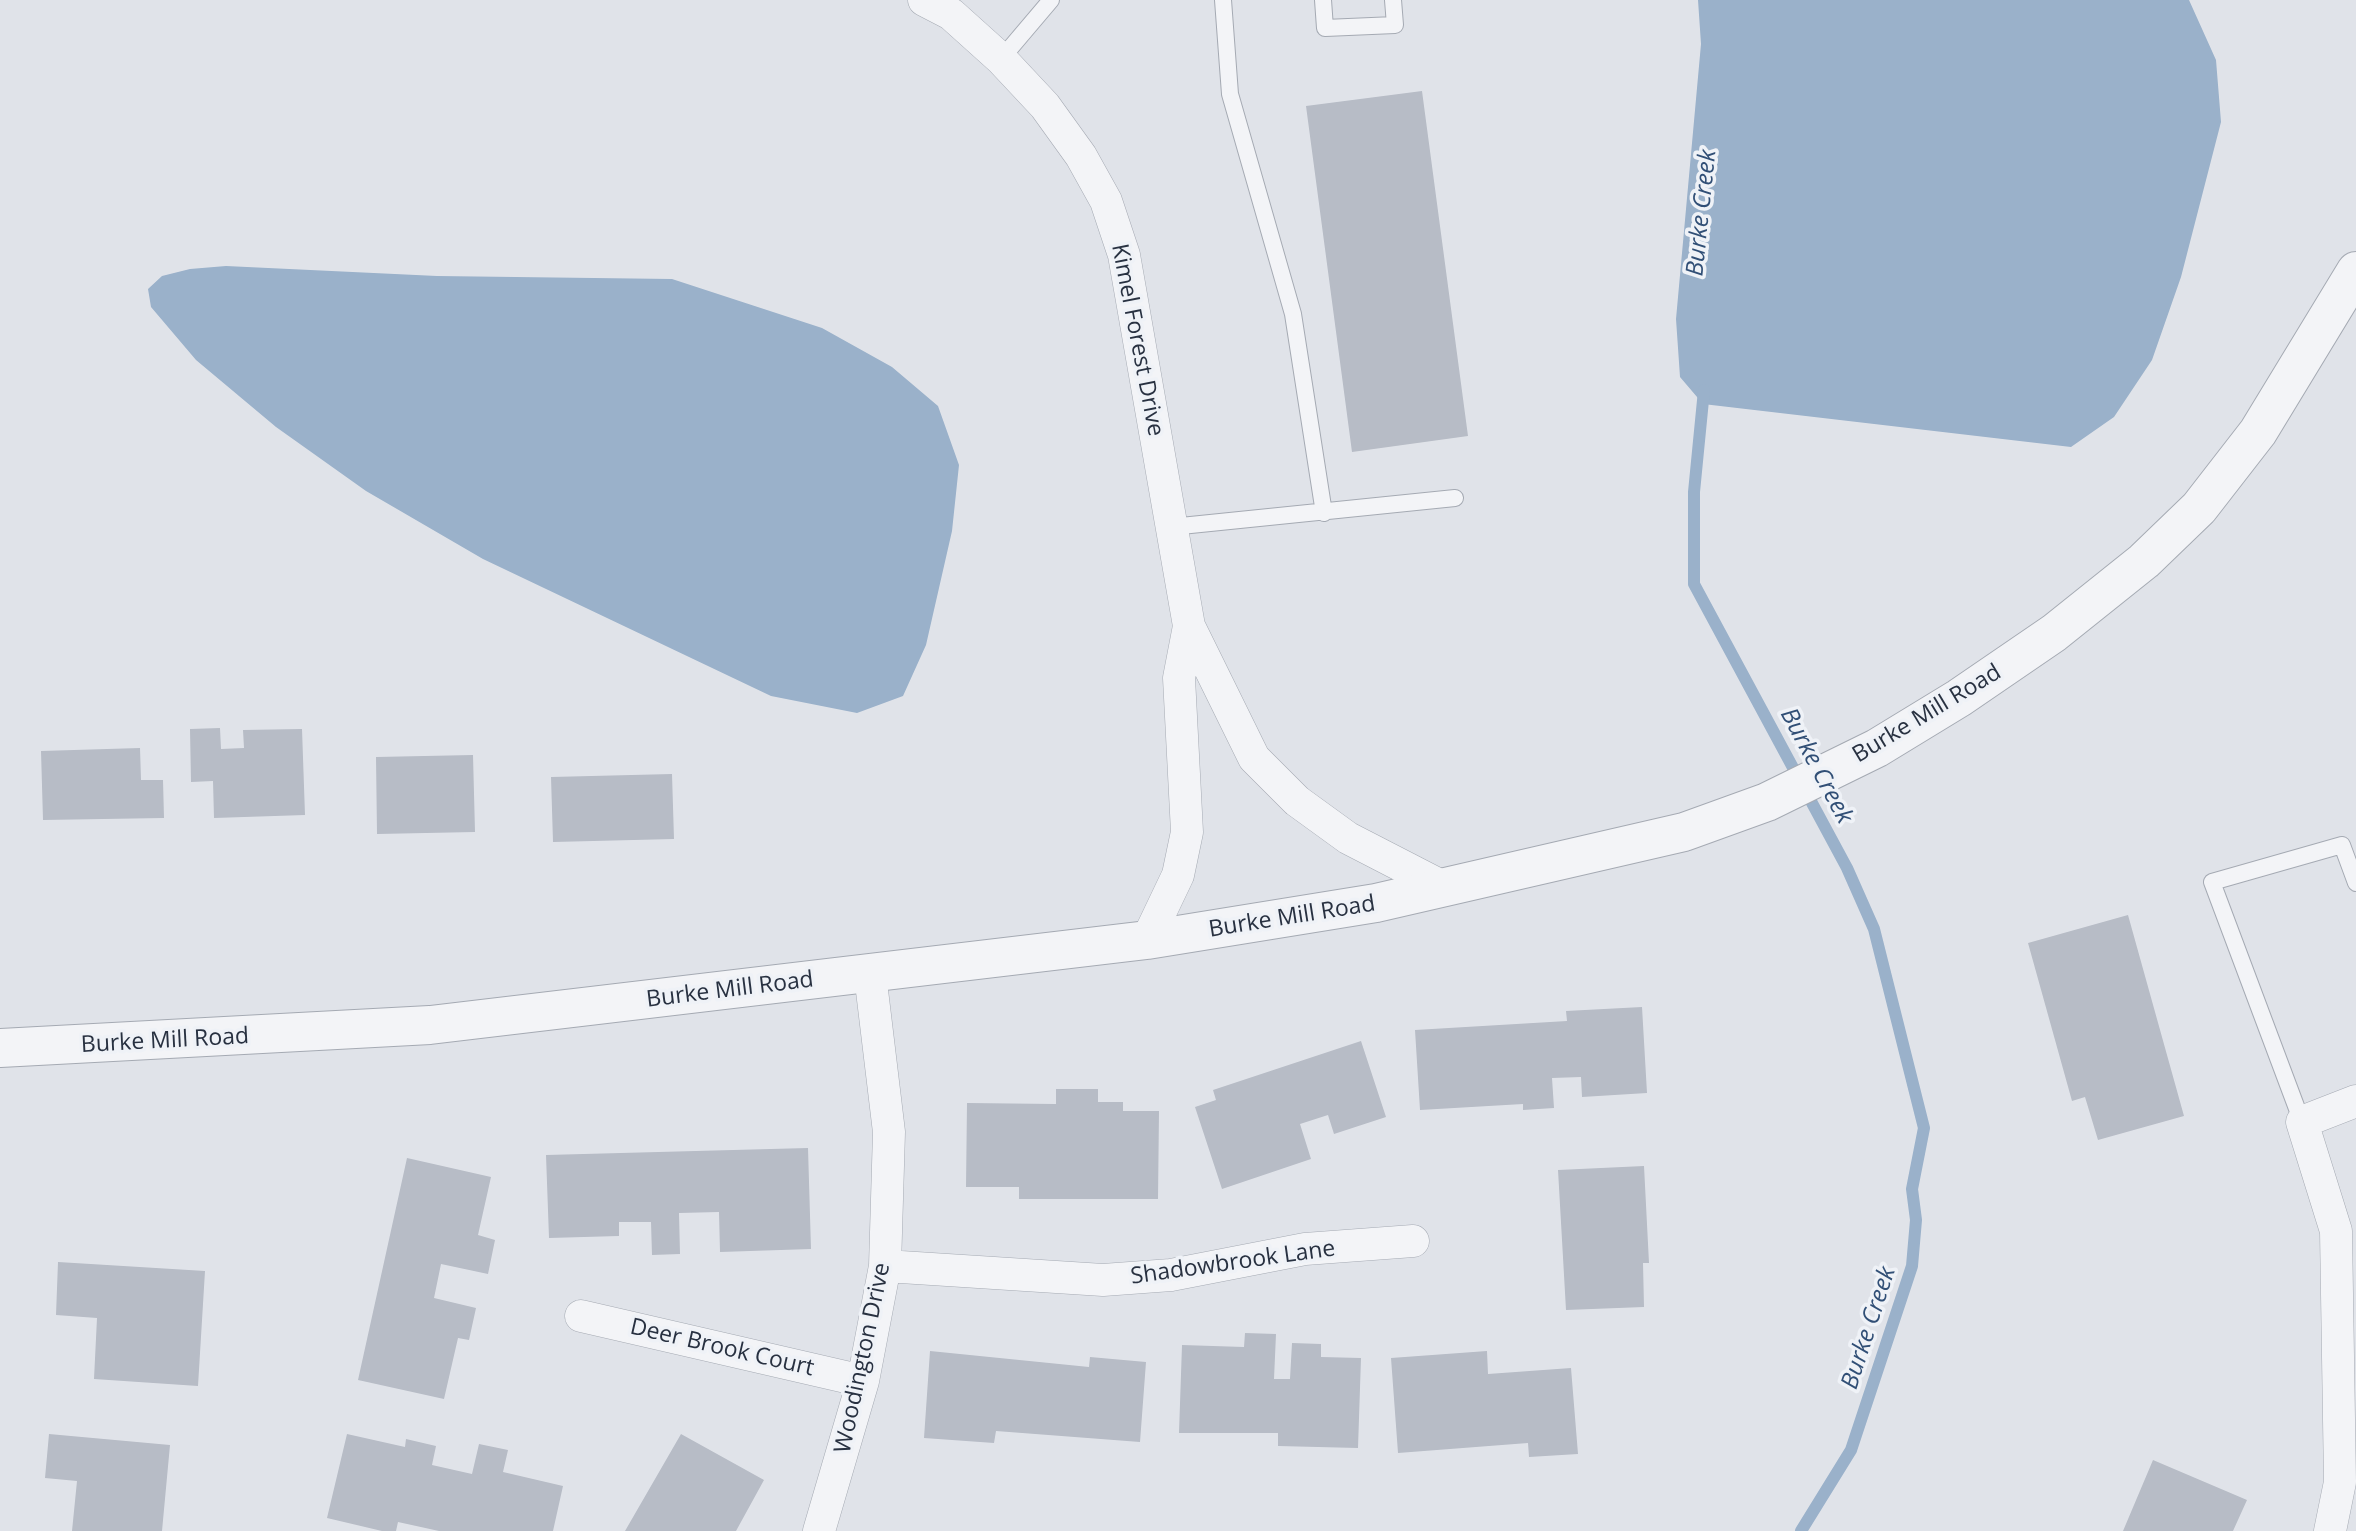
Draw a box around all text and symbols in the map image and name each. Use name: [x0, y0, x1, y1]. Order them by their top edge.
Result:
water label: Burke Creek: [1681, 148, 1723, 278]
street label: Kimel Forest Drive: [1105, 241, 1169, 439]
street label: Burke Mill Road: [1848, 659, 2006, 769]
water label: Burke Creek: [1774, 703, 1858, 829]
street label: Burke Mill Road: [1207, 890, 1377, 944]
street label: Burke Mill Road: [645, 966, 815, 1014]
street label: Burke Mill Road: [80, 1023, 250, 1059]
street label: Shadowbrook Lane: [1129, 1235, 1337, 1291]
street label: Woodington Drive: [829, 1260, 897, 1456]
water label: Burke Creek: [1836, 1263, 1902, 1393]
street label: Deer Brook Court: [627, 1313, 817, 1383]

